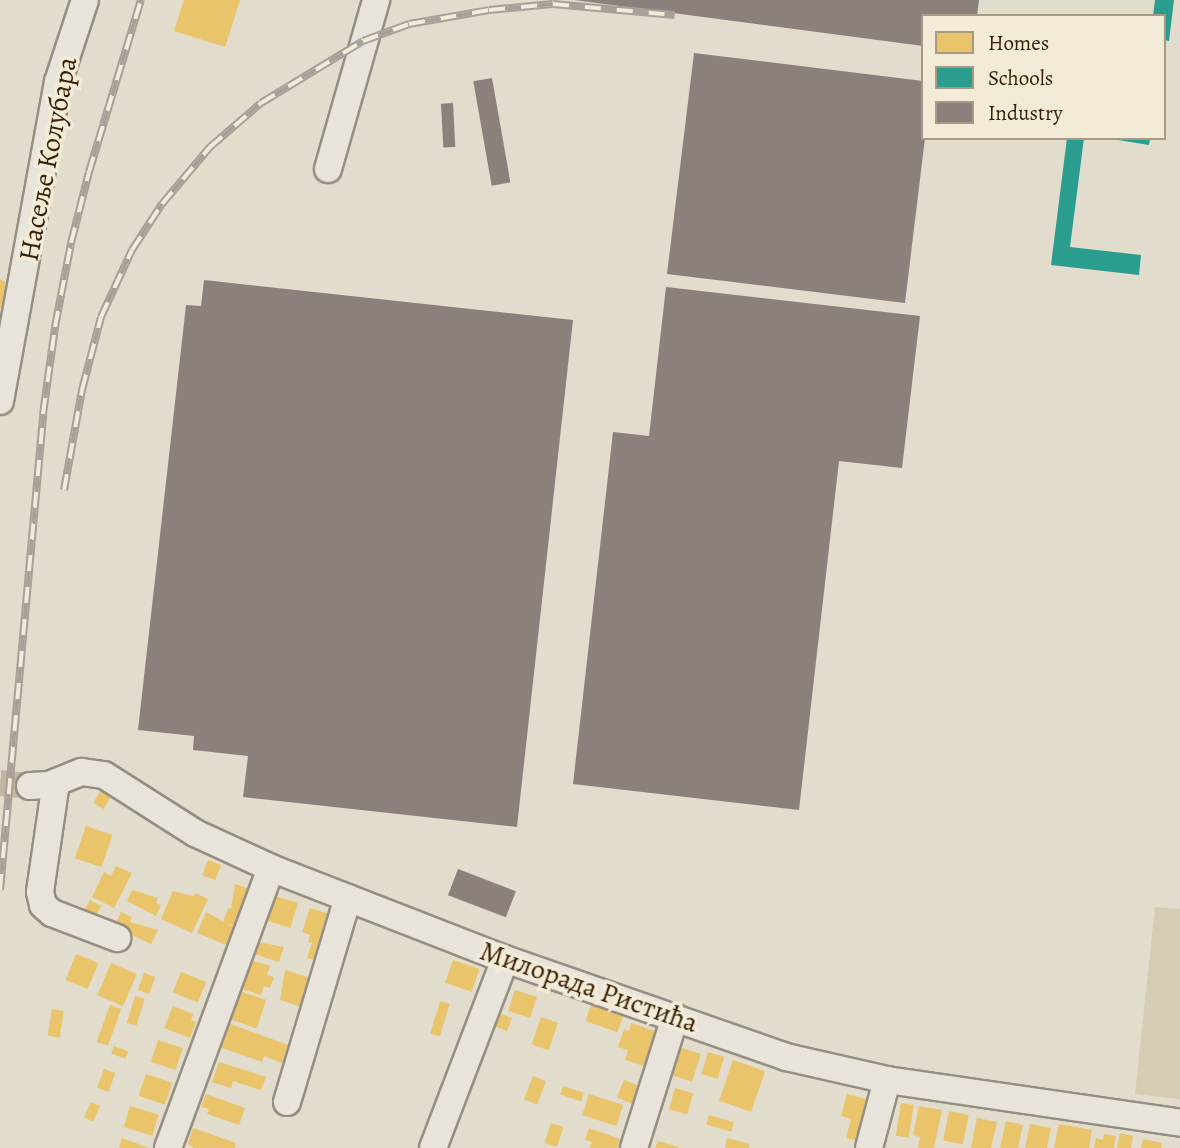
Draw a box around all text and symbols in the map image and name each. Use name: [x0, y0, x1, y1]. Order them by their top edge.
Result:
legend: [921, 14, 1166, 140]
text: Homes: [988, 29, 1049, 57]
street label: Насеље Колубара: [12, 54, 84, 264]
text: Schools: [988, 64, 1053, 92]
text: Industry: [988, 99, 1063, 127]
street label: Милорада Ристића: [476, 934, 702, 1040]

